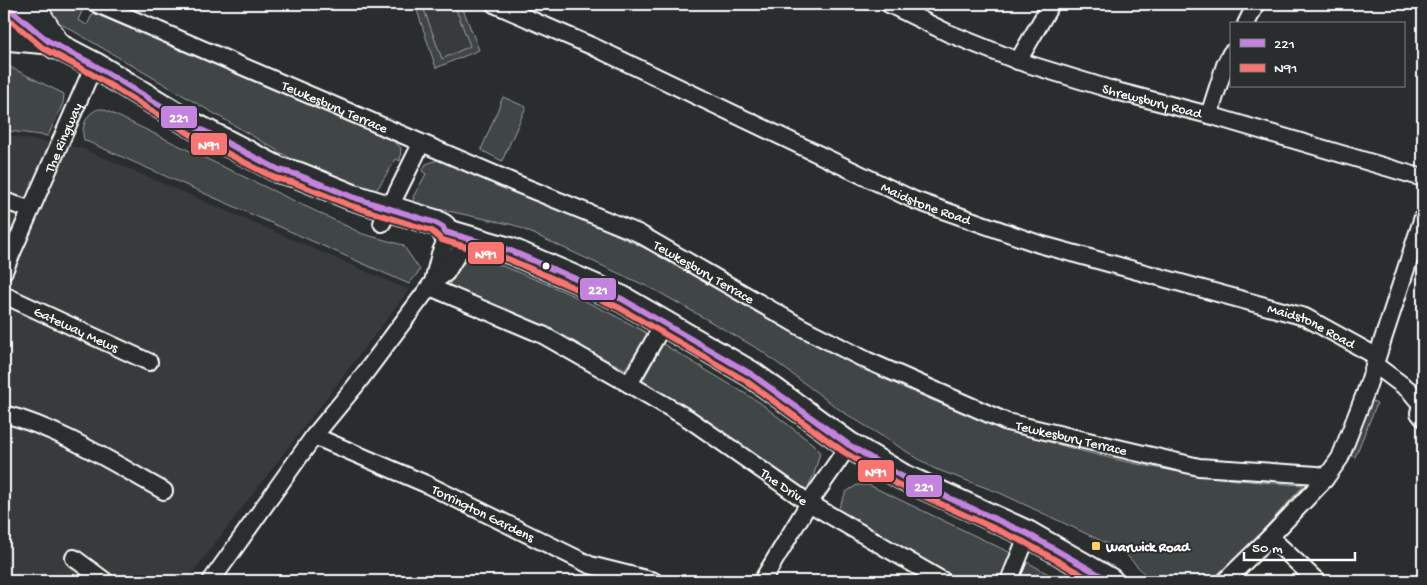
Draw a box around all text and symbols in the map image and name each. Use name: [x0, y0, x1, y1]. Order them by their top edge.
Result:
legend: [1230, 22, 1404, 88]
text: 221: [1274, 36, 1295, 54]
text: N91: [1274, 60, 1297, 78]
street label: Tewkesbury Terrace: [278, 78, 390, 139]
street label: Shrewsbury Road: [1100, 81, 1205, 124]
street label: The Ringway: [42, 101, 87, 176]
line badge: 221: [160, 105, 198, 129]
text: 221: [169, 111, 189, 128]
line badge: N91: [190, 132, 228, 156]
text: N91: [198, 138, 220, 155]
street label: Maidstone Road: [878, 180, 974, 231]
street label: Tewkesbury Terrace: [649, 237, 757, 310]
line badge: N91: [467, 241, 505, 265]
text: N91: [475, 247, 497, 264]
unlabelled marker: [541, 261, 551, 271]
line badge: 221: [579, 277, 617, 301]
text: 221: [588, 283, 608, 300]
street label: Maidstone Road: [1265, 301, 1359, 355]
street label: Gateway Mews: [31, 304, 121, 358]
street label: Tewkesbury Terrace: [1013, 418, 1129, 461]
line badge: N91: [857, 459, 895, 483]
street label: The Drive: [755, 465, 811, 511]
text: N91: [865, 465, 887, 482]
line badge: 221: [905, 474, 943, 498]
text: 221: [914, 480, 934, 497]
street label: Torrington Gardens: [427, 482, 537, 547]
scale bar: [1244, 530, 1356, 562]
marker: Warwick Road: [1090, 540, 1102, 552]
place label: Warwick Road: [1105, 540, 1191, 557]
text: 50 m: [1252, 540, 1283, 558]

